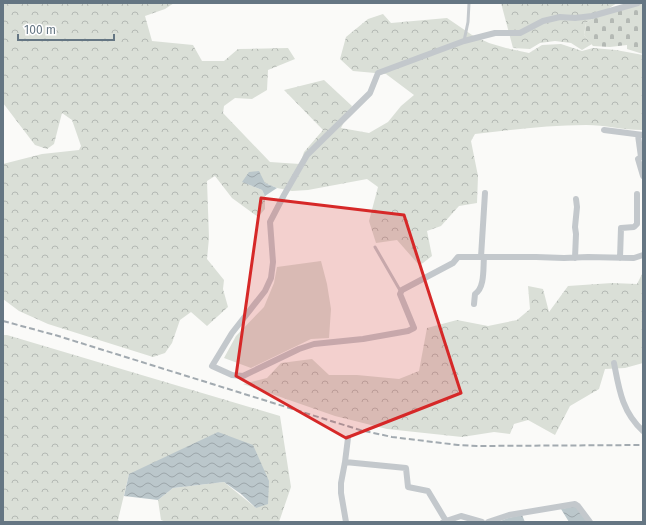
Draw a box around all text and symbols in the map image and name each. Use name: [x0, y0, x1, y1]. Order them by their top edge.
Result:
scale bar: [18, 16, 114, 42]
text: 100 m: [24, 23, 56, 37]

